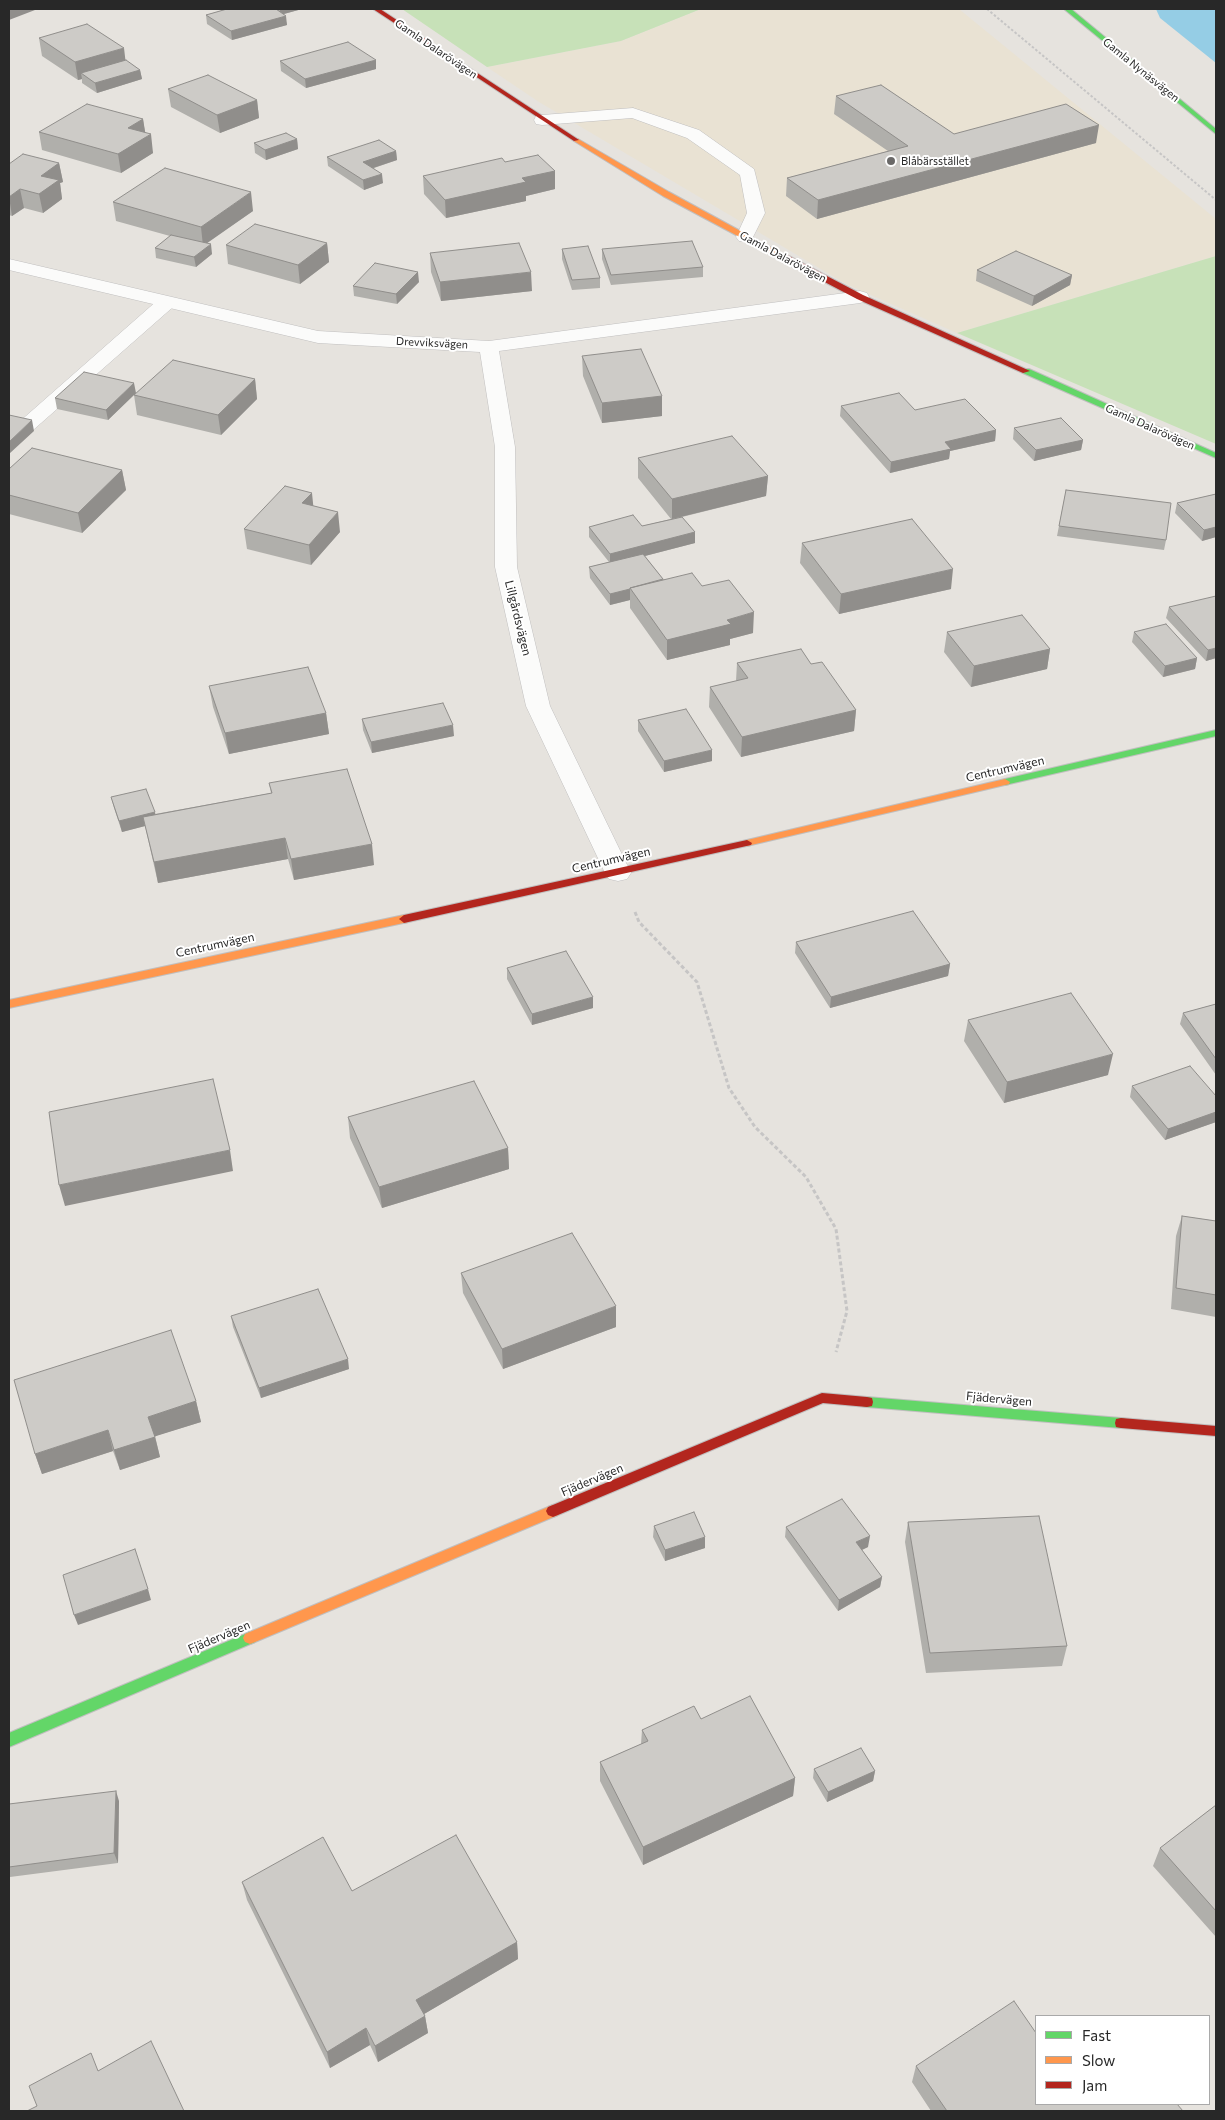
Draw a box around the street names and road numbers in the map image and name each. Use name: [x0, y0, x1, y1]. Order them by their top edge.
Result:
street label: Gamla Dalarövägen: [392, 17, 480, 81]
street label: Gamla Nynäsvägen: [1100, 35, 1182, 105]
street label: Gamla Dalarövägen: [737, 229, 829, 285]
street label: Drevviksvägen: [396, 335, 468, 351]
street label: Gamla Dalarövägen: [1103, 401, 1197, 453]
street label: Lillgårdsvägen: [502, 579, 534, 657]
street label: Centrumvägen: [964, 753, 1046, 785]
street label: Centrumvägen: [570, 844, 652, 876]
street label: Centrumvägen: [174, 930, 256, 960]
street label: Fjädervägen: [965, 1389, 1033, 1409]
street label: Fjädervägen: [559, 1460, 625, 1500]
street label: Fjädervägen: [186, 1617, 252, 1657]

